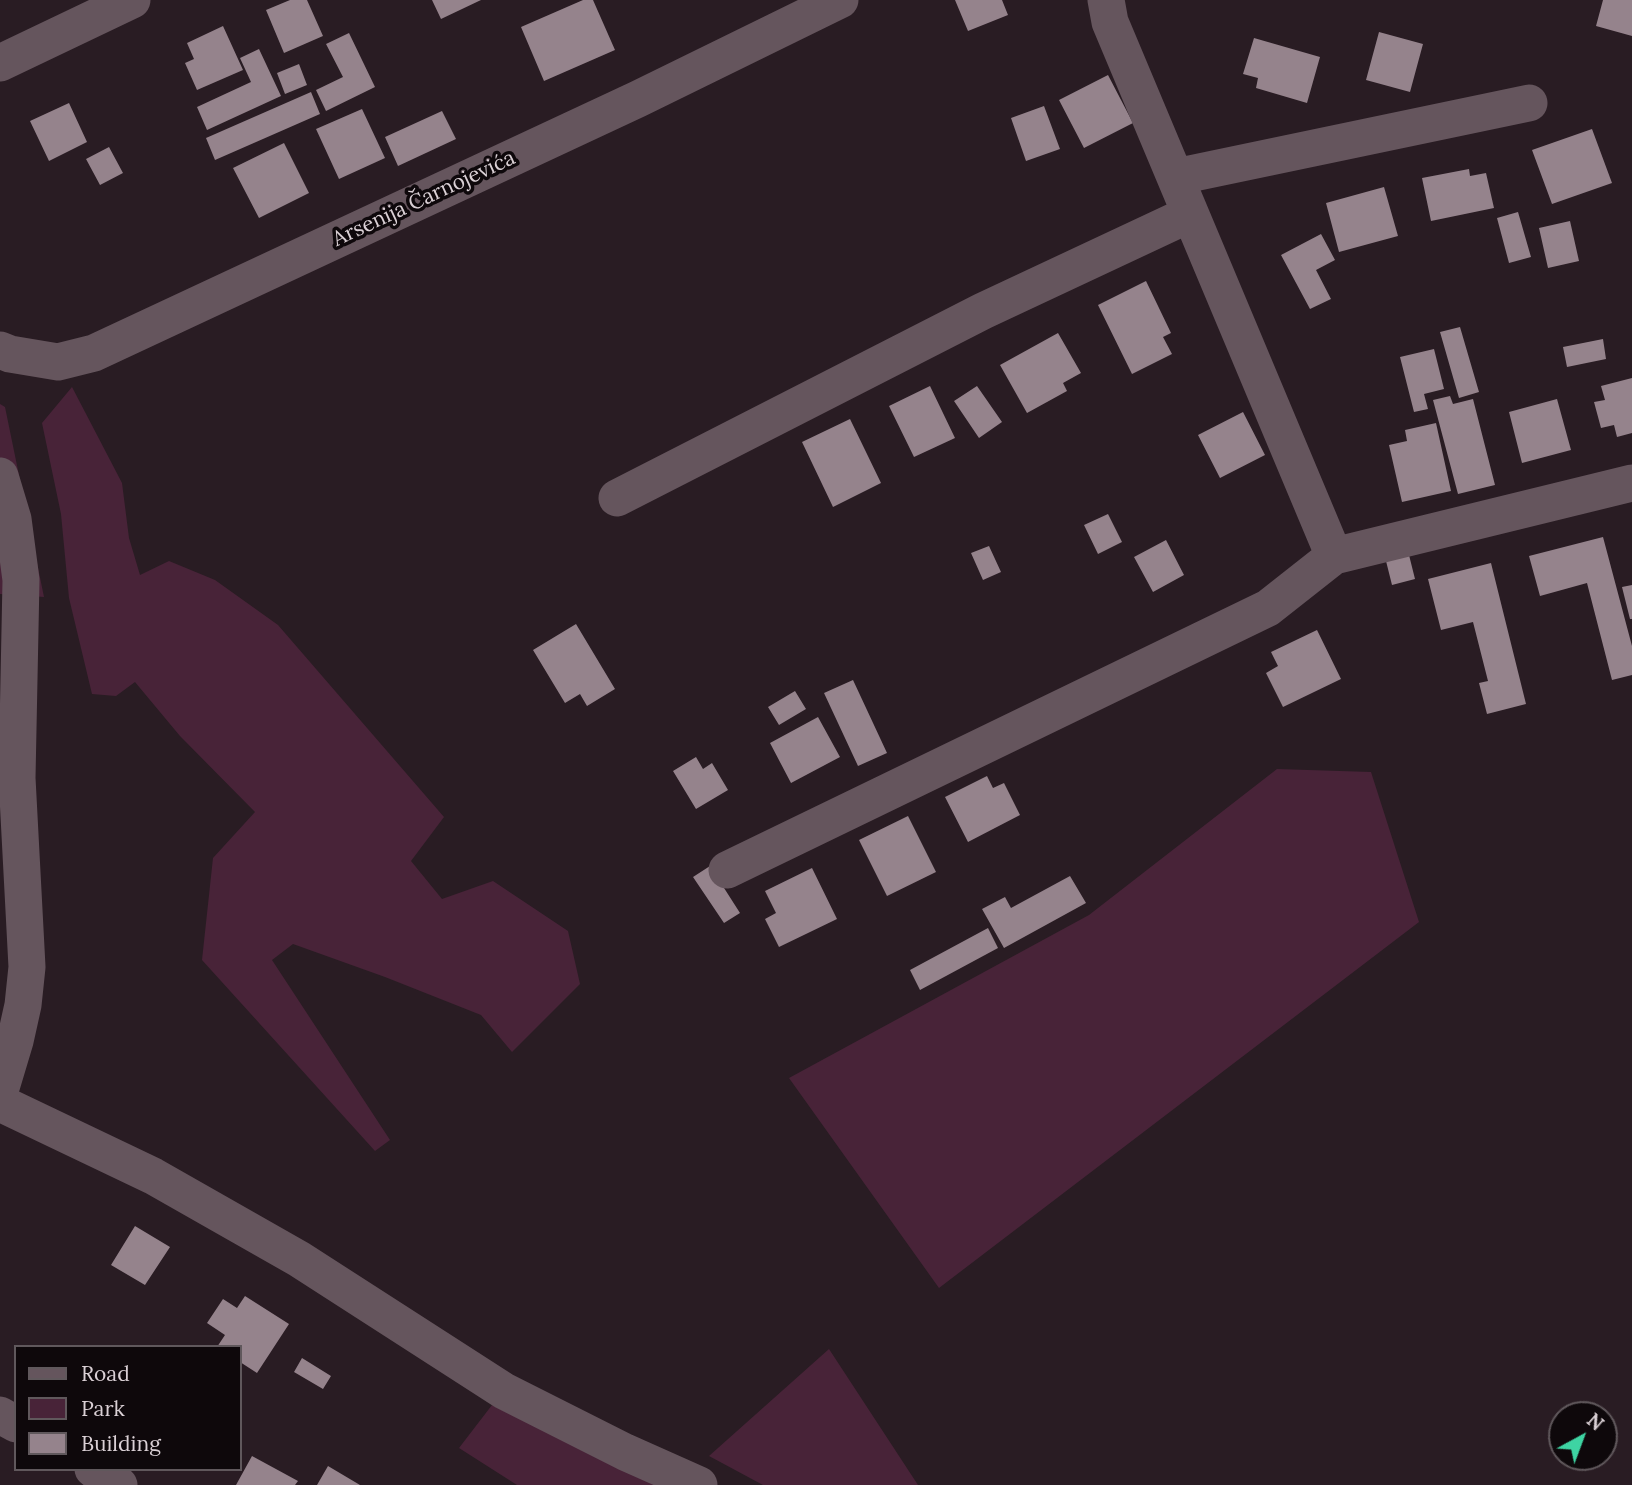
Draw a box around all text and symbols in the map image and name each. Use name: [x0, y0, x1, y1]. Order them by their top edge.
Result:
street label: Arsenija Čarnojevića: [329, 146, 519, 252]
legend: [14, 1345, 242, 1471]
text: Road: [81, 1360, 130, 1387]
text: Park: [81, 1395, 125, 1422]
north arrow: [1548, 1401, 1618, 1471]
text: N: [1582, 1408, 1609, 1436]
text: Building: [81, 1430, 161, 1457]

